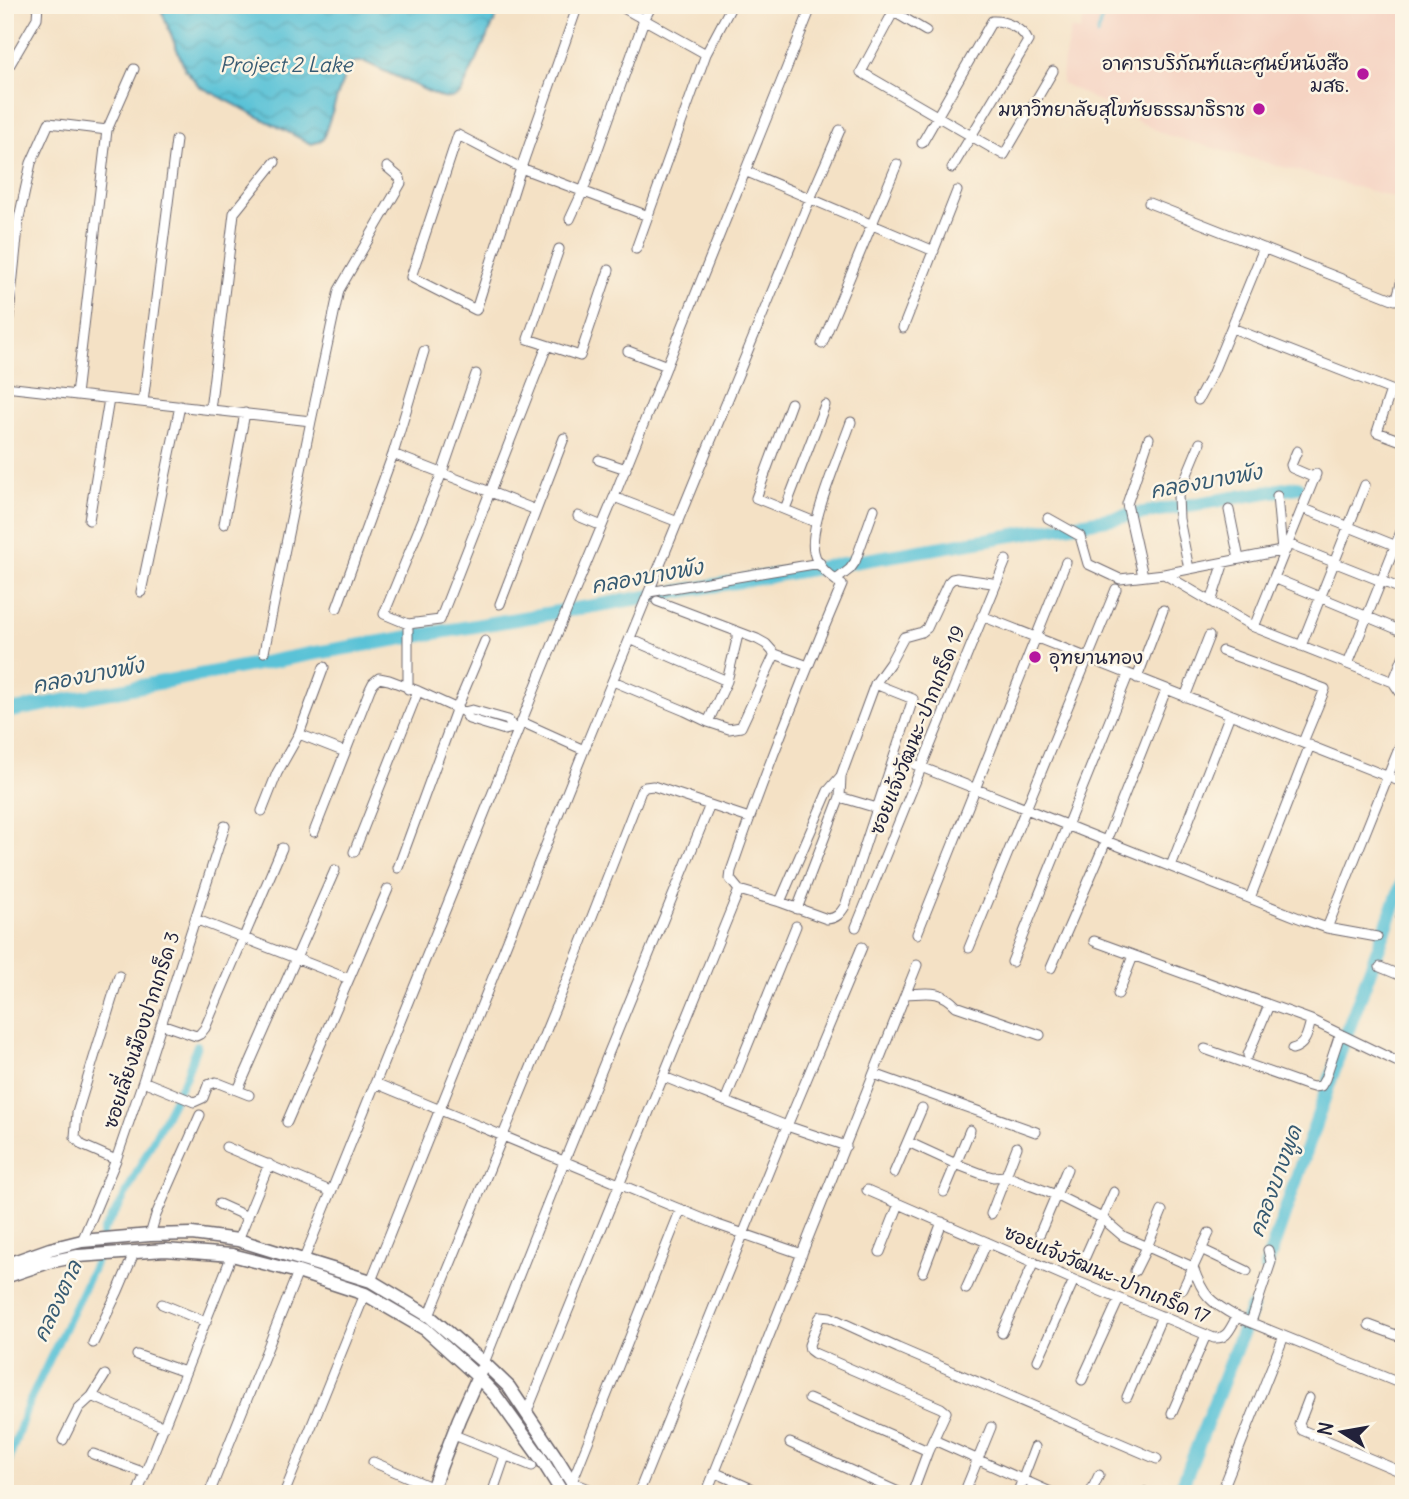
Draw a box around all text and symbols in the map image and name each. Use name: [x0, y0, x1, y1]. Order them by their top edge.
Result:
water label: Project 2 Lake: [219, 51, 354, 78]
place label: อาคารบริภัณฑ์และศูนย์หนังสือ มสธ.: [1102, 51, 1349, 97]
marker: อาคารบริภัณฑ์และศูนย์หนังสือ มสธ.: [1355, 66, 1371, 82]
place label: มหาวิทยาลัยสุโขทัยธรรมาธิราช: [998, 97, 1245, 124]
marker: มหาวิทยาลัยสุโขทัยธรรมาธิราช: [1251, 101, 1267, 117]
water label: คลองบางพัง: [1148, 458, 1265, 504]
water label: คลองบางพัง: [589, 553, 706, 599]
street label: ซอยแจ้งวัฒนะ-ปากเกร็ด 19: [864, 622, 970, 838]
place label: อุทยานทอง: [1049, 645, 1143, 672]
marker: อุทยานทอง: [1027, 649, 1043, 665]
water label: คลองบางพัง: [30, 651, 147, 699]
street label: ซอยเลี่ยงเมืองปากเกร็ด 3: [93, 927, 184, 1132]
water label: คลองบางพูด: [1242, 1120, 1311, 1241]
street label: ซอยแจ้งวัฒนะ-ปากเกร็ด 17: [1000, 1220, 1214, 1328]
water label: คลองตาล: [27, 1255, 88, 1346]
north arrow: [1308, 1398, 1378, 1468]
text: N: [1312, 1420, 1338, 1437]

